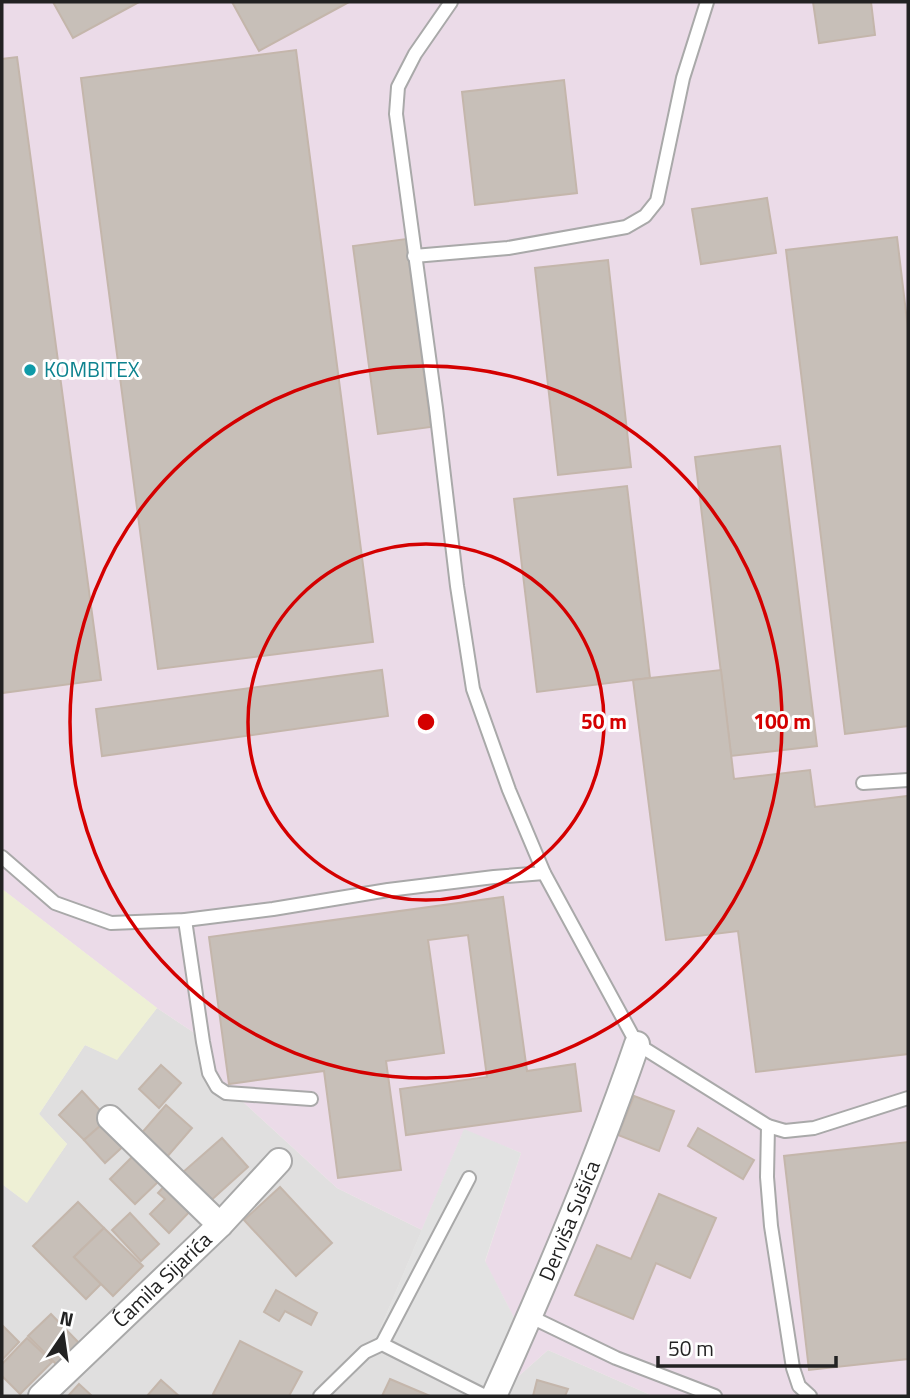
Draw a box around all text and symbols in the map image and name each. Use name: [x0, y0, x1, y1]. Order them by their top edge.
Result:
place label: KOMBITEX: [44, 353, 140, 385]
marker: KOMBITEX: [22, 362, 38, 378]
text: 50 m: [581, 705, 627, 737]
text: 100 m: [753, 705, 811, 737]
centre of rings: [414, 710, 438, 734]
street label: Derviša Sušića: [530, 1155, 608, 1286]
street label: Ćamila Sijarića: [105, 1224, 219, 1335]
north arrow: [28, 1300, 98, 1370]
text: N: [57, 1302, 77, 1334]
scale bar: [658, 1324, 836, 1368]
text: 50 m: [668, 1332, 714, 1364]

